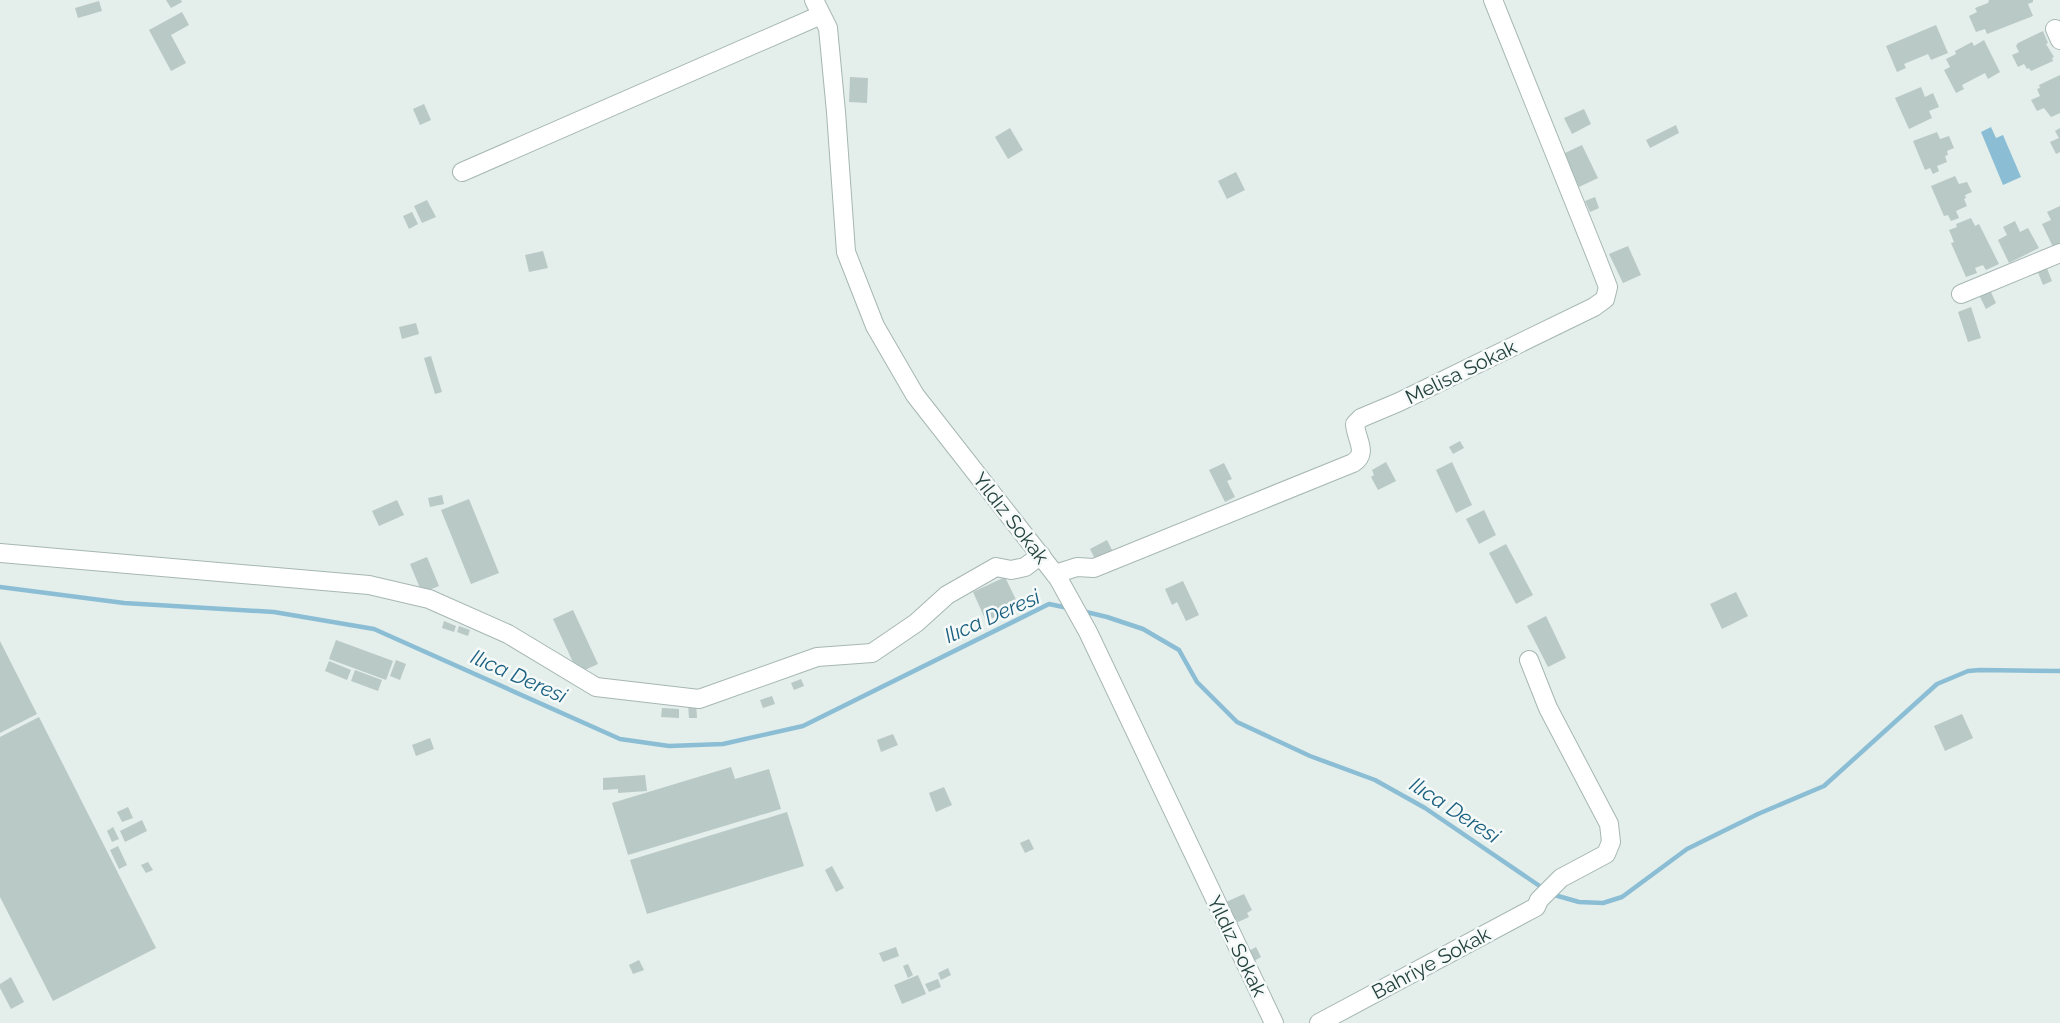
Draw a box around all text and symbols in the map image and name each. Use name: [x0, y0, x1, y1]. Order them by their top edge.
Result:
street label: Melisa Sokak: [1402, 335, 1521, 409]
street label: Yıldız Sokak: [968, 468, 1054, 569]
water label: Ilıca Deresi: [940, 584, 1044, 648]
water label: Ilıca Deresi: [467, 644, 571, 708]
water label: Ilıca Deresi: [1405, 772, 1505, 849]
street label: Yıldız Sokak: [1202, 892, 1272, 1001]
street label: Bahriye Sokak: [1368, 922, 1495, 1004]

